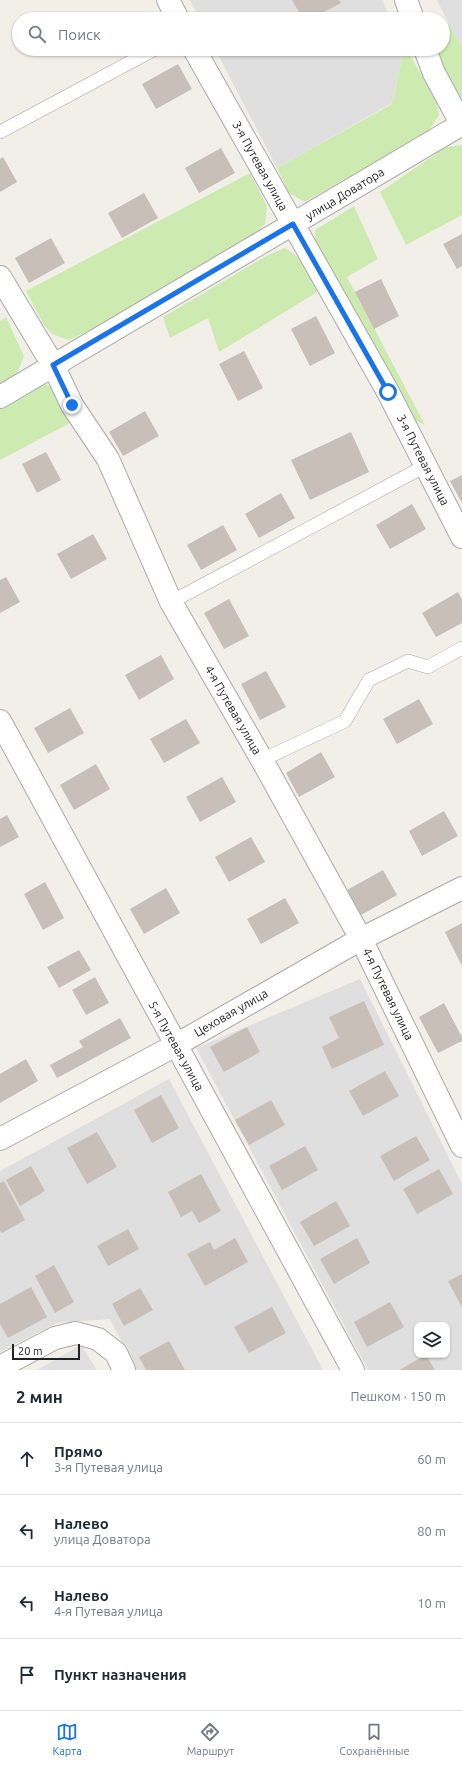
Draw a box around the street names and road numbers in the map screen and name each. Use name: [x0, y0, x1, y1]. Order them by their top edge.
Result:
street label: 3-я Путевая улица: [230, 119, 290, 213]
street label: улица Доватора: [303, 165, 386, 222]
street label: 3-я Путевая улица: [395, 412, 452, 508]
street label: 4-я Путевая улица: [203, 663, 264, 757]
street label: 4-я Путевая улица: [361, 946, 416, 1042]
street label: Цеховая улица: [192, 986, 270, 1039]
street label: 5-я Путевая улица: [146, 999, 206, 1093]

